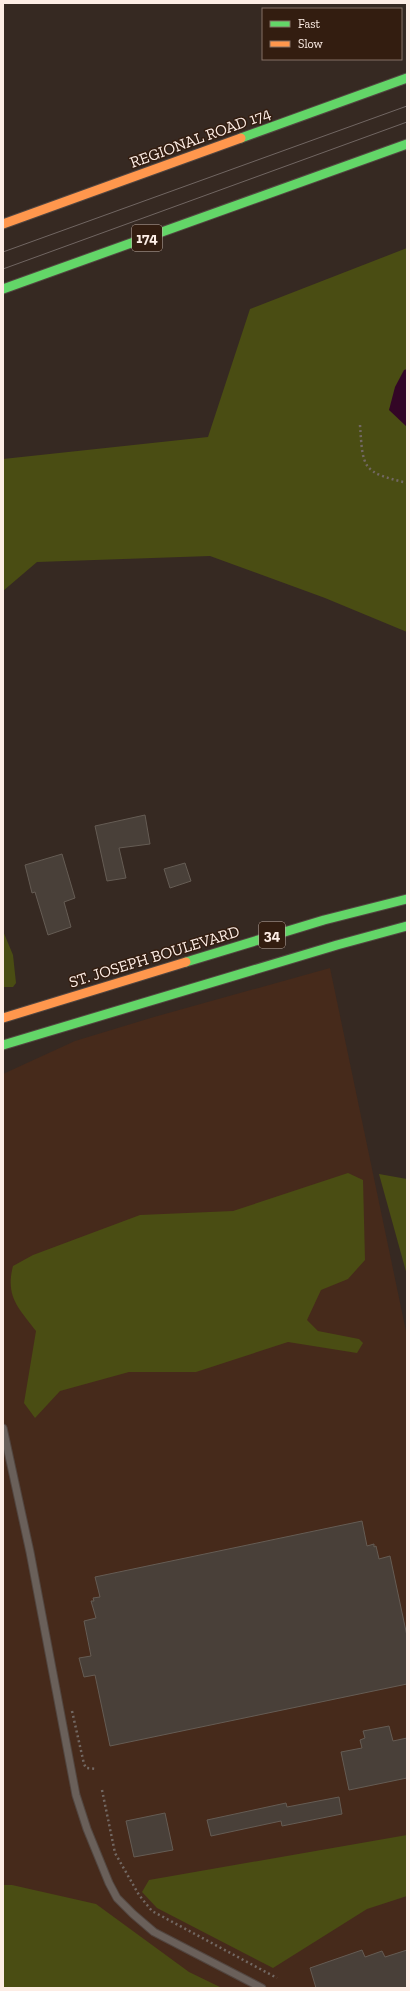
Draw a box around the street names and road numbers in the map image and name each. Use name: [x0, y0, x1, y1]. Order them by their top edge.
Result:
street label: REGIONAL ROAD 174: [127, 103, 274, 172]
road number: 174: [132, 225, 162, 251]
street label: ST. JOSEPH BOULEVARD: [67, 921, 242, 992]
road number: 34: [259, 922, 285, 948]

